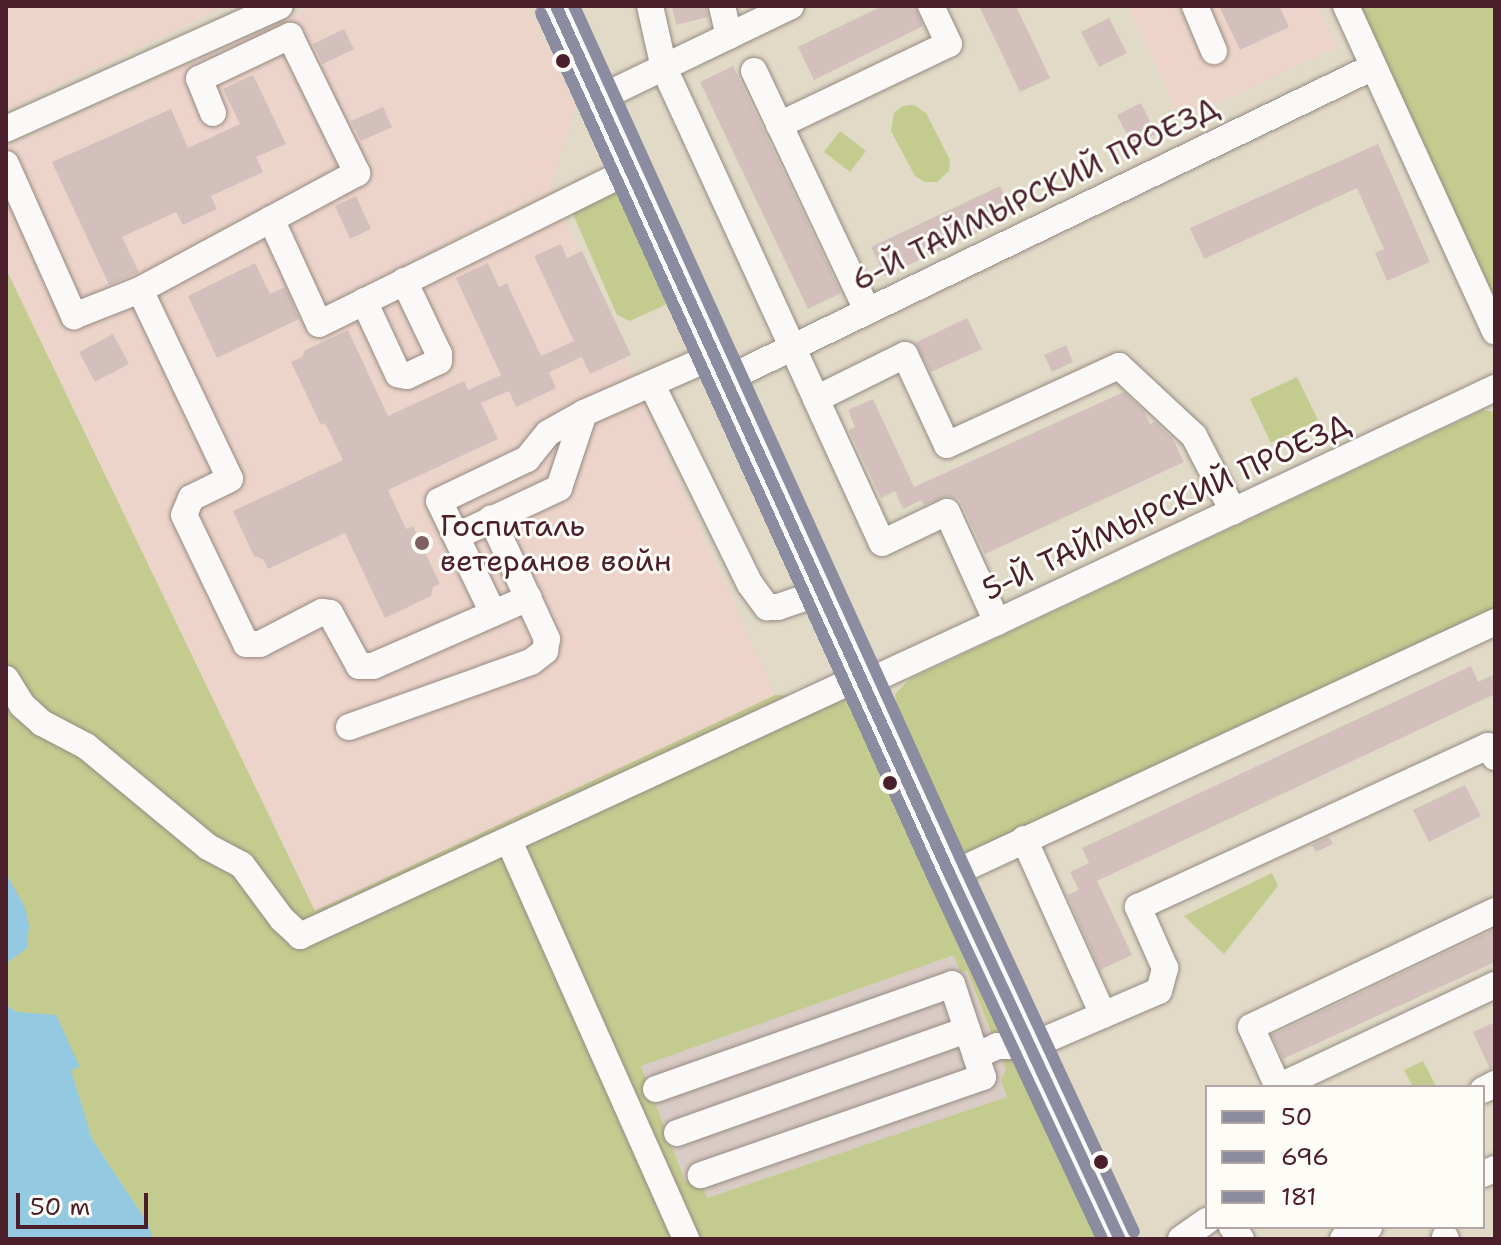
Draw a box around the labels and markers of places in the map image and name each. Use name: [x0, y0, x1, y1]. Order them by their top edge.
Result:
unlabelled marker: [555, 53, 571, 69]
place label: Госпиталь ветеранов войн: [440, 508, 672, 578]
marker: Госпиталь ветеранов войн: [411, 532, 433, 554]
unlabelled marker: [882, 775, 898, 791]
unlabelled marker: [1093, 1154, 1109, 1170]

